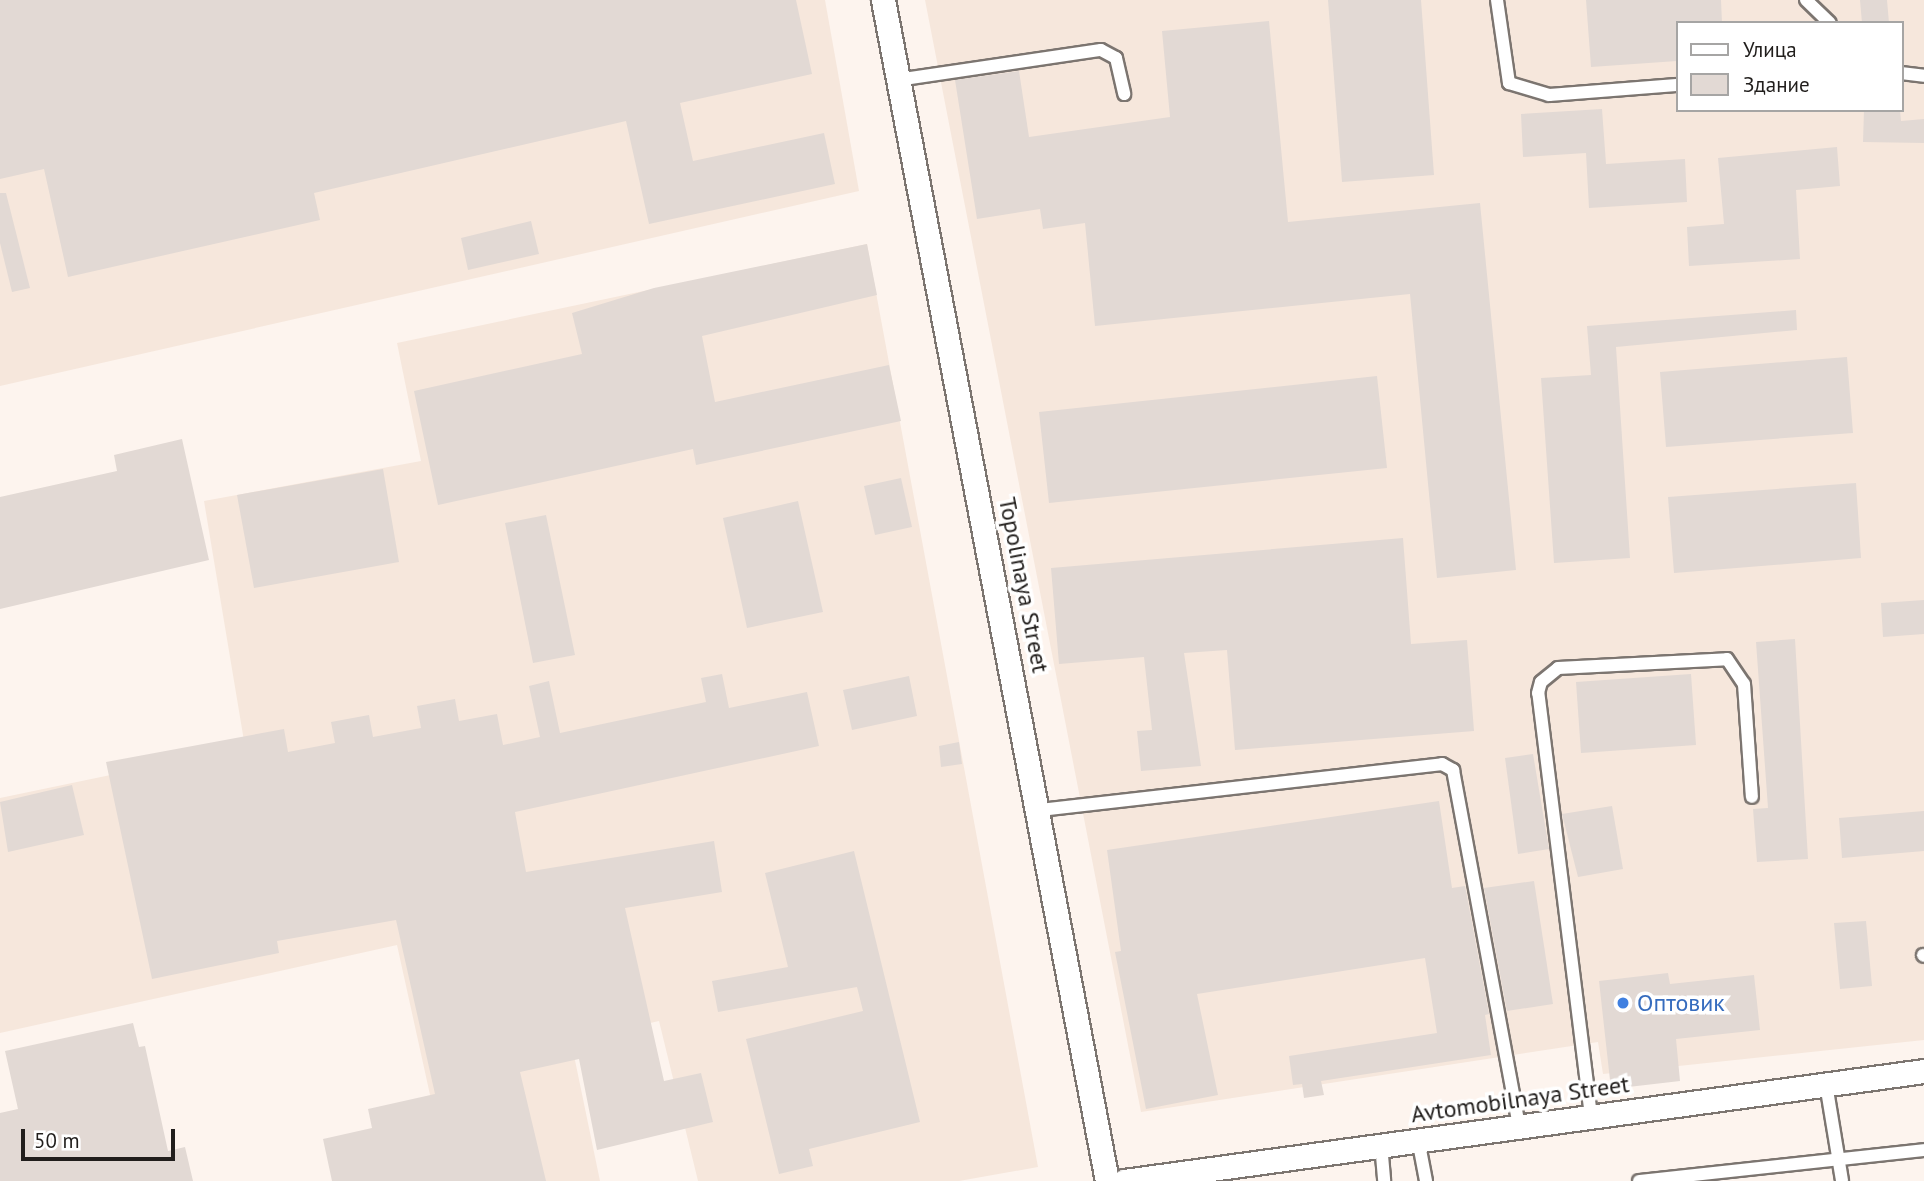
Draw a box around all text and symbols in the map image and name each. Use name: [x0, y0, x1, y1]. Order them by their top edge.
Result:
legend: [1675, 21, 1903, 112]
text: Улица: [1743, 36, 1797, 63]
text: Здание: [1743, 71, 1810, 98]
street label: Topolinaya Street: [993, 495, 1055, 675]
place label: Оптовик: [1637, 989, 1725, 1017]
marker: Оптовик: [1615, 995, 1631, 1011]
street label: Avtomobilnaya Street: [1409, 1069, 1631, 1129]
scale bar: [24, 1114, 178, 1158]
text: 50 m: [34, 1127, 80, 1154]

